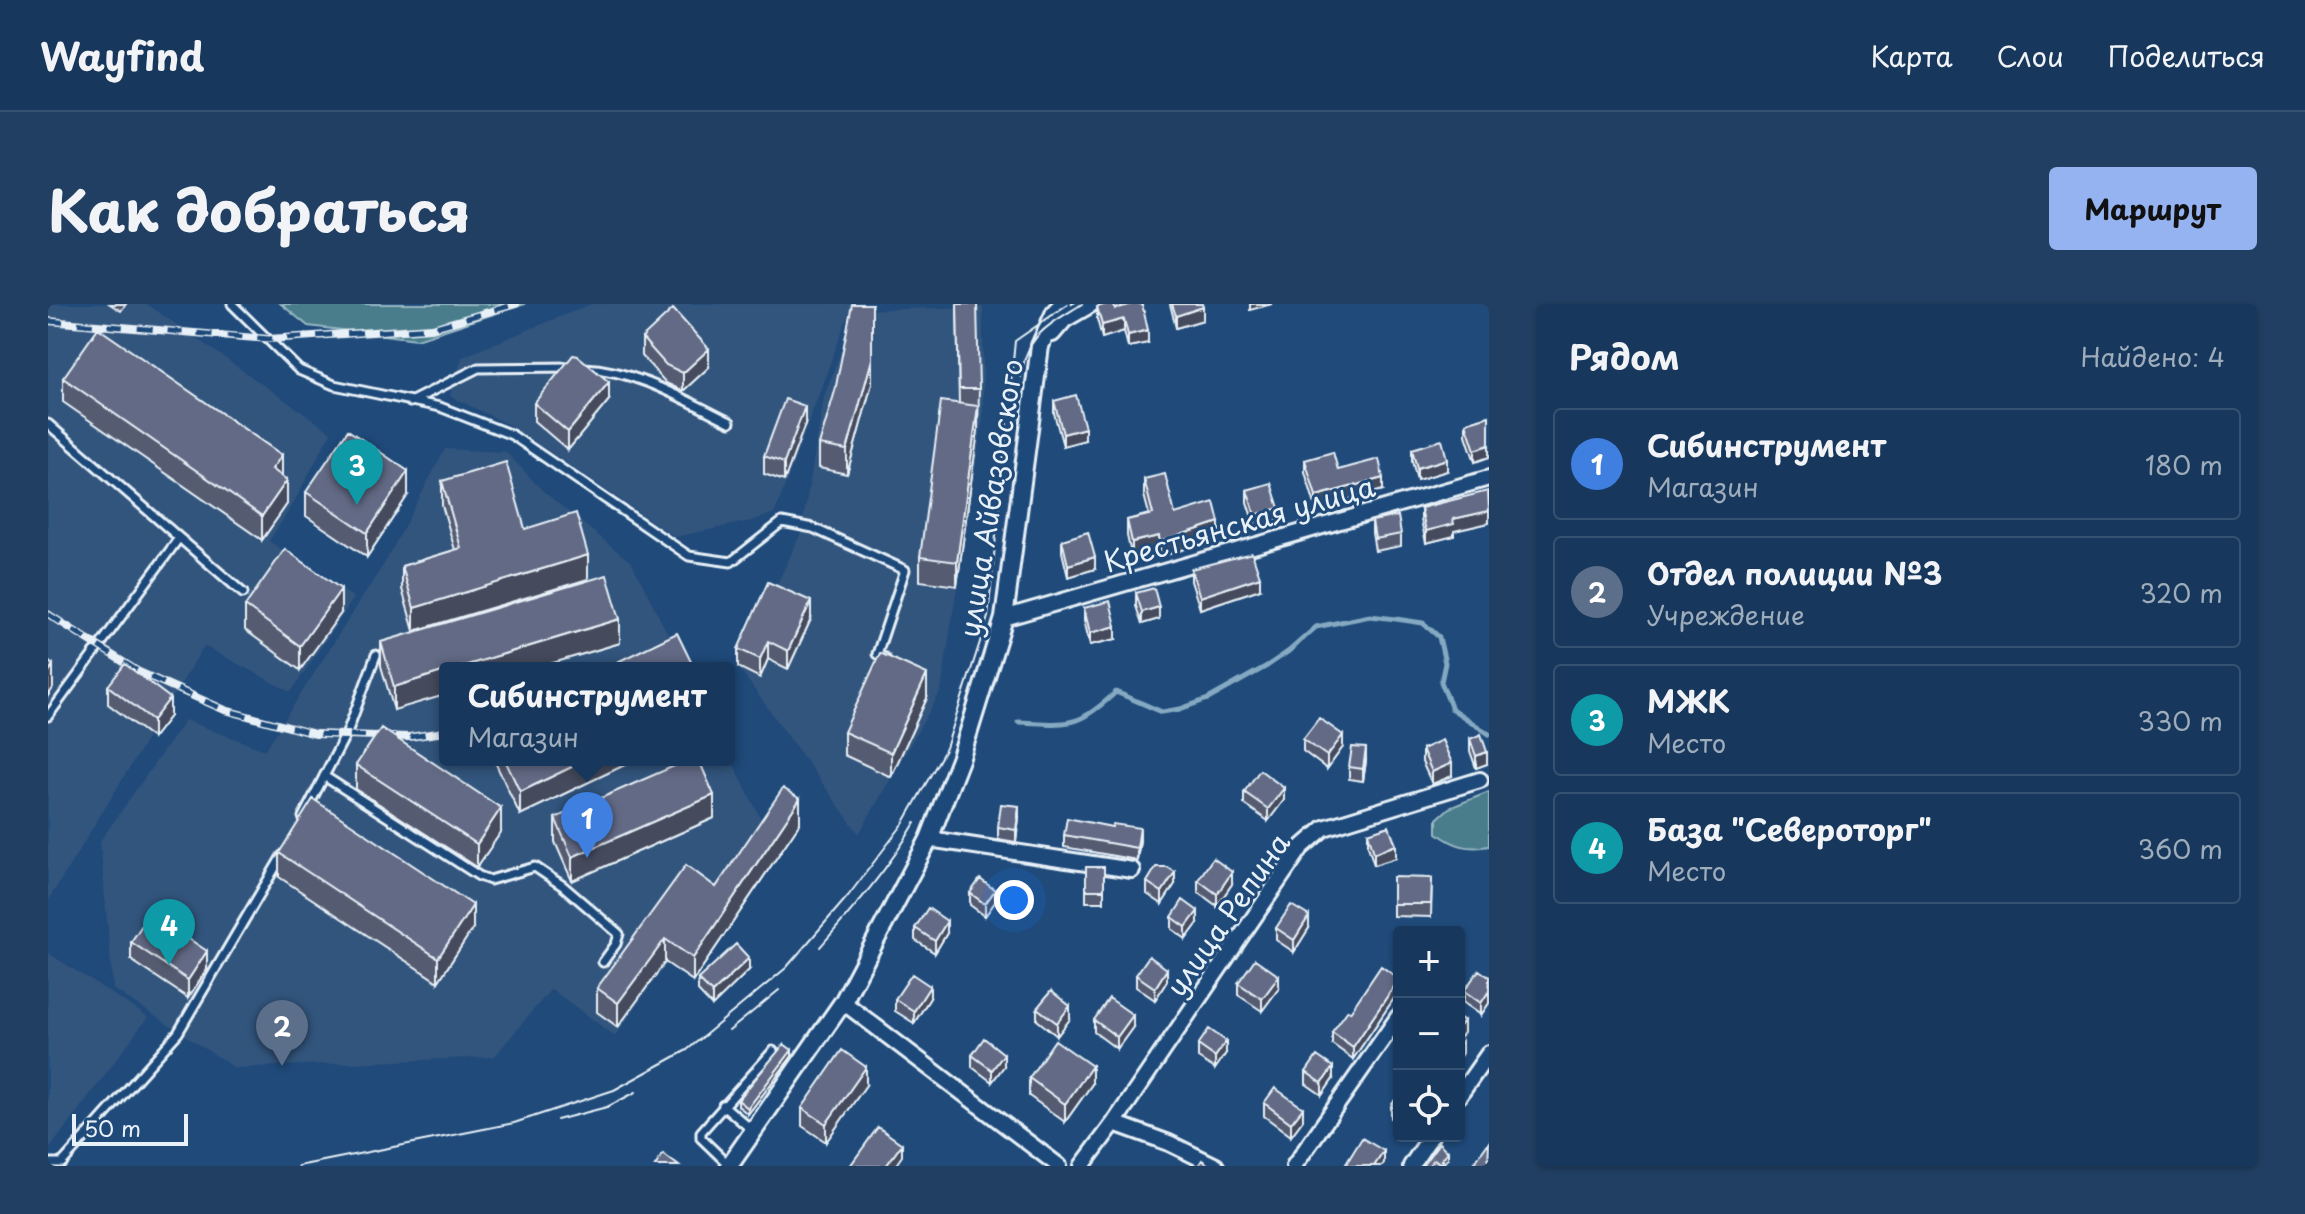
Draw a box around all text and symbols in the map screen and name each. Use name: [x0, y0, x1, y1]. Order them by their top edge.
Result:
text: Wayfind: [40, 27, 204, 84]
text: Карта: [1870, 34, 1953, 77]
text: Слои: [1997, 34, 2064, 77]
text: Поделиться: [2108, 34, 2265, 77]
text: Как добраться: [48, 166, 471, 251]
button: Маршрут: [2049, 167, 2257, 250]
text: Рядом: [1569, 330, 1680, 382]
text: Найдено: 4: [2080, 337, 2225, 376]
street label: улица Айвазовского: [947, 356, 1033, 640]
text: Сибинструмент: [1647, 422, 1886, 467]
pin: 3: [331, 439, 383, 505]
text: 1: [1591, 445, 1603, 484]
text: 180 m: [2145, 445, 2223, 484]
street label: Крестьянская улица: [1098, 464, 1380, 582]
text: Магазин: [1647, 467, 1758, 506]
text: Отдел полиции №3: [1647, 550, 1942, 595]
text: 2: [1588, 573, 1606, 612]
text: 320 m: [2139, 573, 2223, 612]
text: Учреждение: [1647, 595, 1805, 634]
popup: [439, 662, 735, 766]
text: Сибинструмент: [467, 672, 707, 717]
text: МЖК: [1647, 678, 1730, 723]
text: 3: [1588, 701, 1606, 740]
text: 330 m: [2138, 701, 2223, 740]
text: Магазин: [467, 717, 579, 756]
text: Место: [1647, 723, 1726, 762]
pin: 1: [561, 792, 613, 858]
text: База "Североторг": [1647, 806, 1932, 851]
street label: улица Репина: [1155, 823, 1300, 1005]
text: 4: [1588, 829, 1606, 868]
text: 360 m: [2138, 829, 2223, 868]
text: Место: [1647, 851, 1726, 890]
your location: [994, 880, 1034, 920]
pin: 4: [143, 899, 195, 965]
map controls: [1393, 926, 1465, 1142]
button: +: [1393, 926, 1465, 998]
button: −: [1393, 998, 1465, 1070]
pin: 2: [256, 1000, 308, 1066]
button: locate: [1393, 1070, 1465, 1142]
scale bar: [72, 1110, 188, 1146]
text: 50 m: [84, 1111, 141, 1144]

